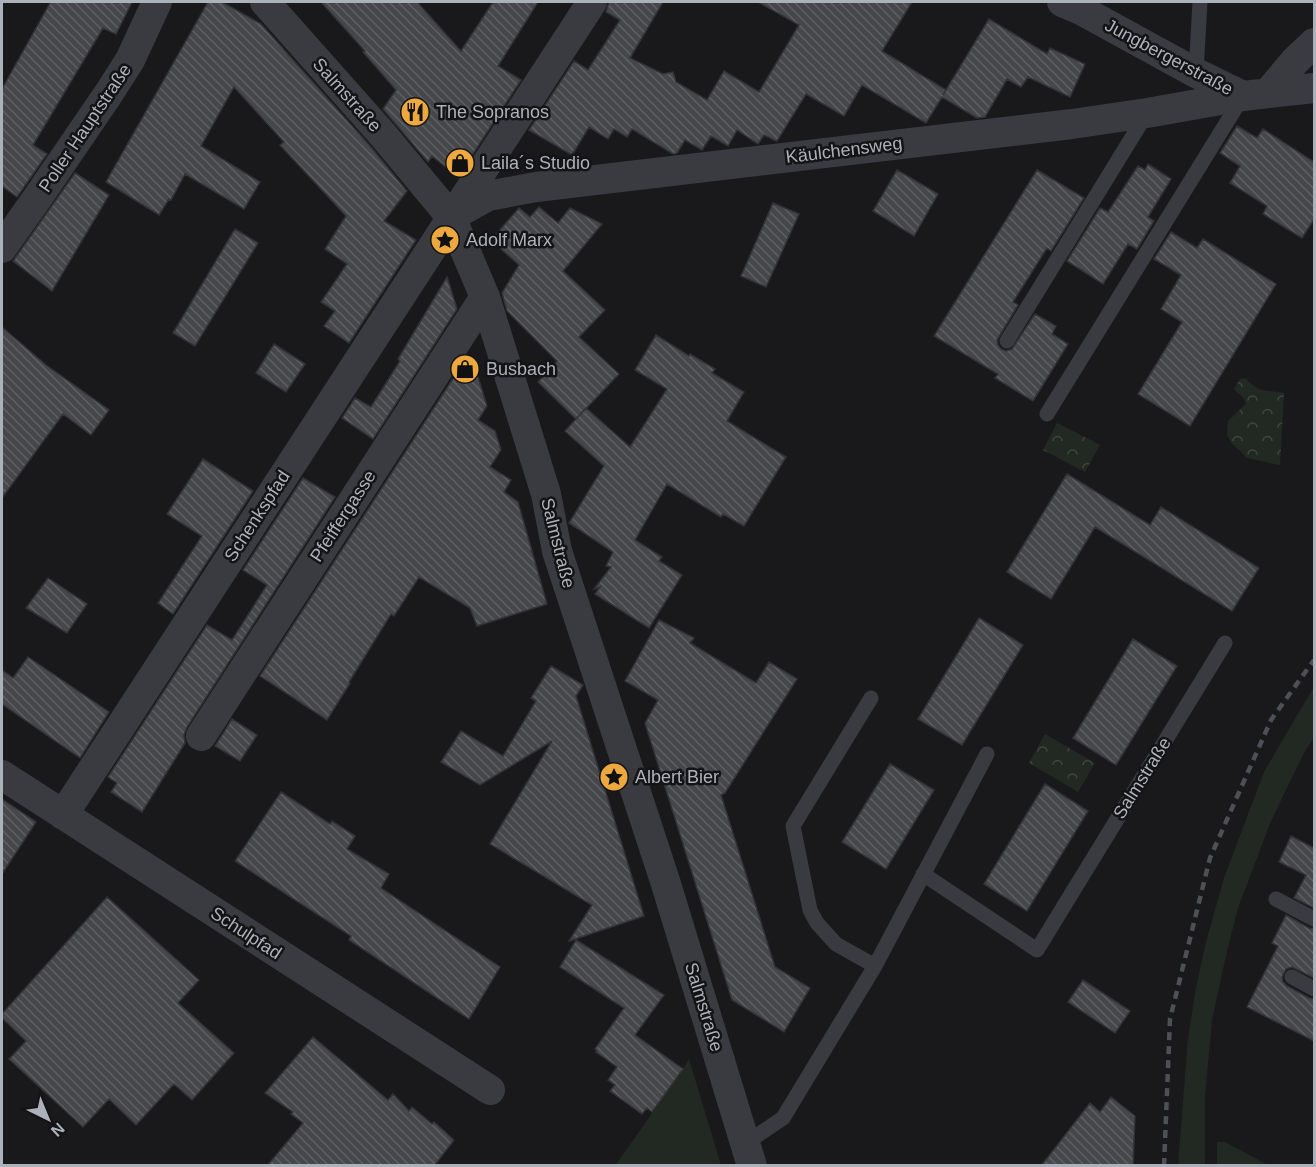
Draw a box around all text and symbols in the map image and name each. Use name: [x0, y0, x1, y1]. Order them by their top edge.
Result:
street label: Jungbergerstraße: [1102, 15, 1236, 99]
street label: Salmstraße: [309, 54, 385, 136]
street label: Poller Hauptstraße: [35, 60, 135, 196]
restaurant icon: The Sopranos: [399, 96, 431, 128]
place label: The Sopranos: [436, 102, 549, 122]
street label: Käulchensweg: [785, 133, 903, 167]
shop icon: Laila´s Studio: [444, 147, 476, 179]
place label: Laila´s Studio: [481, 153, 590, 173]
place icon: Adolf Marx: [429, 224, 461, 256]
place label: Adolf Marx: [466, 230, 552, 250]
shop icon: Busbach: [449, 353, 481, 385]
place label: Busbach: [486, 359, 556, 379]
street label: Schenkspfad: [220, 467, 294, 565]
street label: Pfeiffergasse: [306, 467, 380, 565]
street label: Salmstraße: [537, 496, 579, 590]
street label: Salmstraße: [1109, 734, 1175, 822]
place icon: Albert Bier: [598, 761, 630, 793]
place label: Albert Bier: [635, 767, 719, 787]
street label: Schulpfad: [207, 903, 285, 963]
street label: Salmstraße: [681, 960, 727, 1054]
north arrow: [18, 1089, 78, 1149]
text: N: [48, 1119, 68, 1140]

